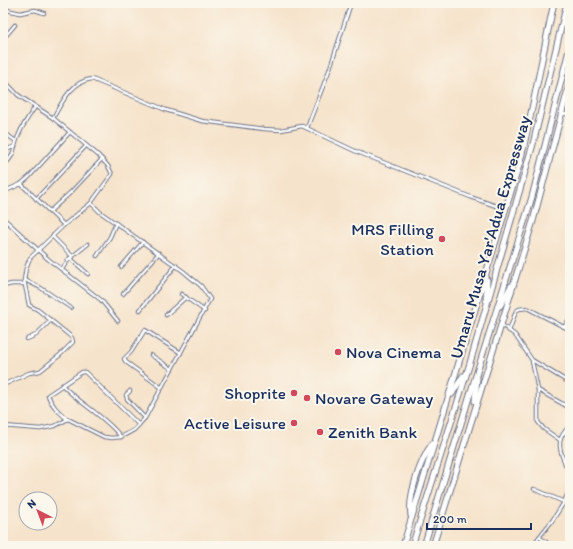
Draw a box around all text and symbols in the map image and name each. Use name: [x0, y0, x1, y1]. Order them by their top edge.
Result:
street label: Umaru Musa Yar'Adua Expressway: [446, 113, 534, 361]
place label: MRS Filling Station: [351, 219, 434, 259]
marker: MRS Filling Station: [437, 234, 447, 244]
place label: Nova Cinema: [346, 342, 441, 362]
marker: Nova Cinema: [333, 347, 343, 357]
place label: Shoprite: [225, 383, 286, 403]
marker: Shoprite: [289, 388, 299, 398]
place label: Novare Gateway: [315, 388, 433, 408]
marker: Novare Gateway: [302, 393, 312, 403]
place label: Active Leisure: [184, 413, 286, 433]
marker: Active Leisure: [289, 418, 299, 428]
place label: Zenith Bank: [328, 422, 417, 442]
marker: Zenith Bank: [315, 427, 325, 437]
north arrow: [18, 491, 58, 531]
text: N: [25, 497, 39, 511]
scale bar: [427, 505, 531, 531]
text: 200 m: [433, 512, 467, 526]

